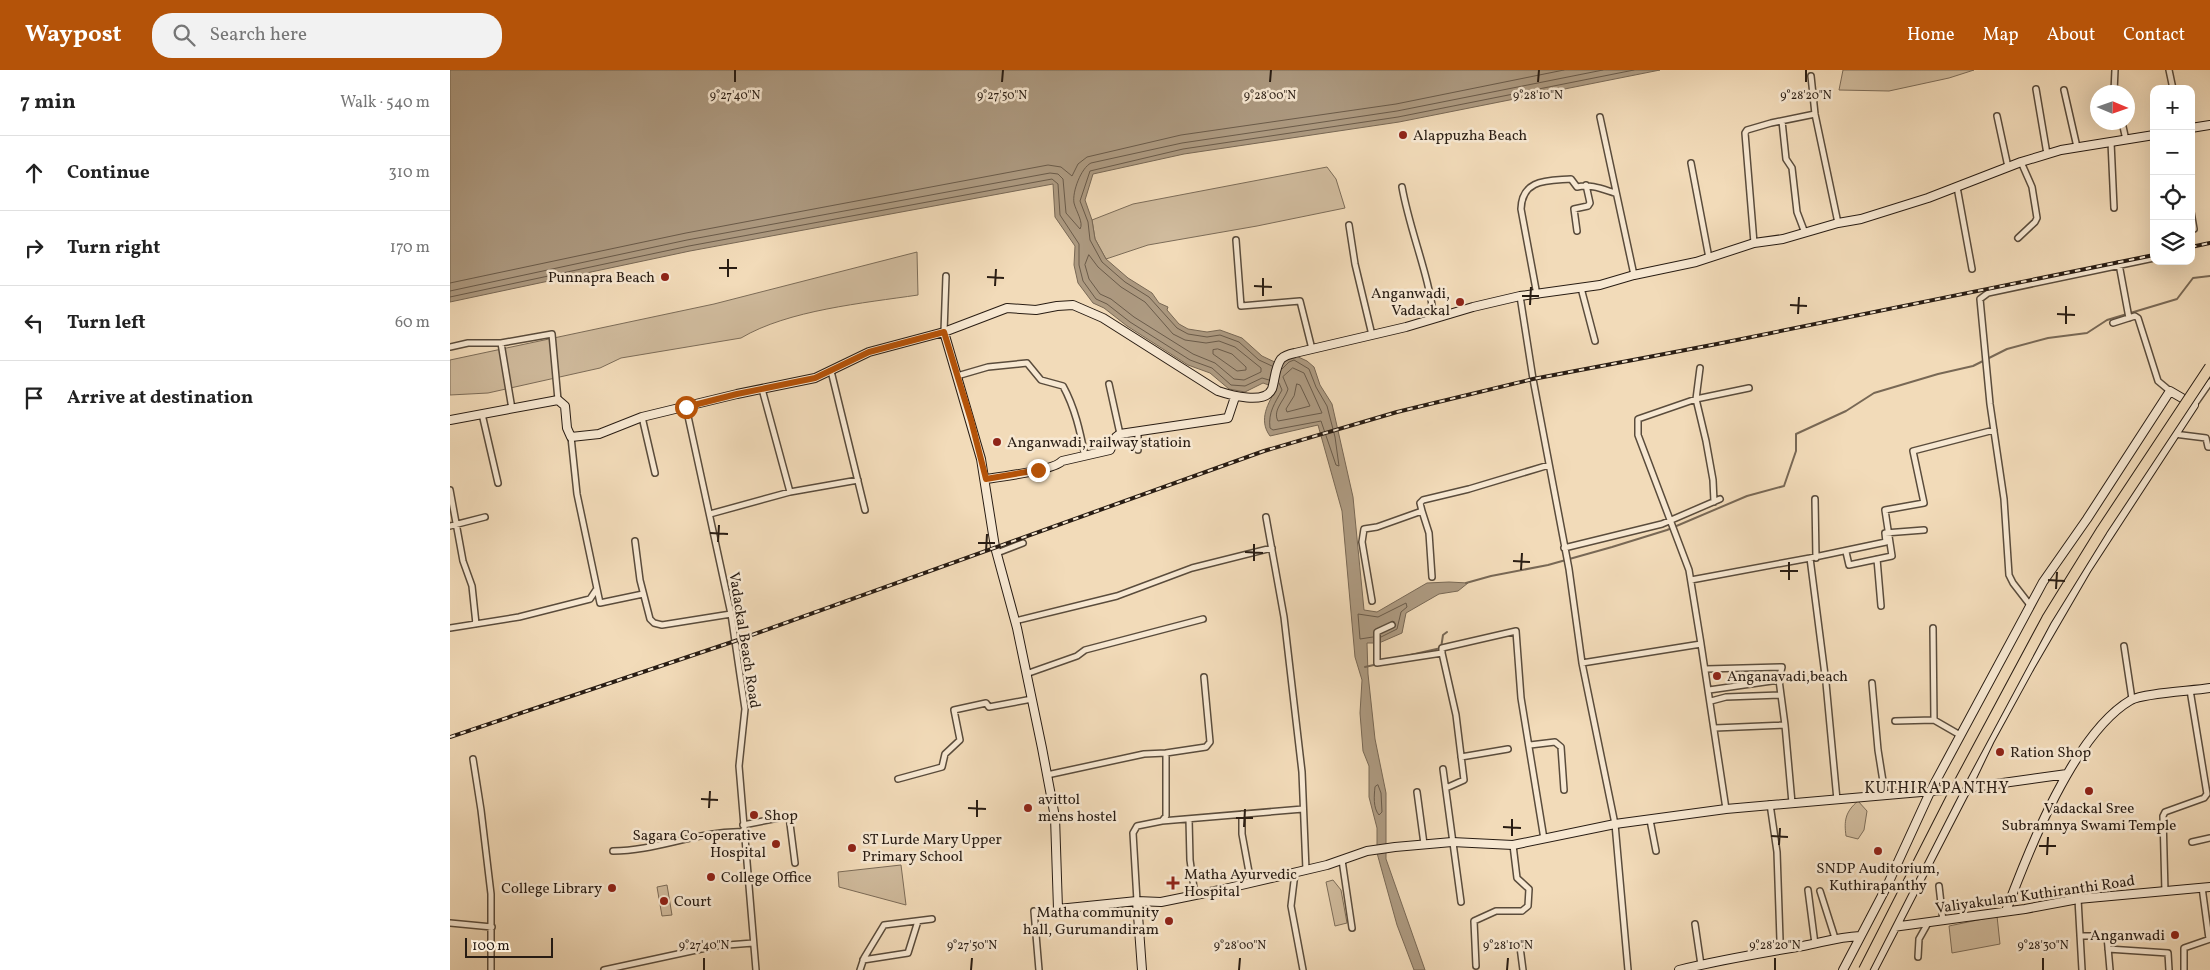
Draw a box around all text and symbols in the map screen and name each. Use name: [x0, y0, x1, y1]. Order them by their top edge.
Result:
search box: [152, 13, 502, 58]
text: Waypost: [25, 18, 122, 52]
icon: search: [170, 21, 198, 49]
text: Search here: [210, 22, 307, 48]
text: Home: [1907, 23, 1955, 48]
text: Map: [1983, 23, 2019, 48]
text: About: [2047, 23, 2095, 48]
text: Contact: [2123, 23, 2185, 48]
north arrow: [2090, 85, 2135, 130]
map controls: [2150, 85, 2195, 265]
button: +: [2150, 85, 2195, 130]
text: 7 min: [20, 88, 76, 117]
text: 9°27'40"N: [710, 88, 760, 104]
text: 9°27'50"N: [977, 88, 1027, 104]
text: 9°28'00"N: [1244, 88, 1296, 104]
text: 9°28'10"N: [1513, 88, 1563, 104]
text: 9°28'20"N: [1780, 88, 1832, 104]
text: Walk · 540 m: [340, 92, 430, 114]
place label: Alappuzha Beach: [1413, 126, 1527, 147]
marker: Alappuzha Beach: [1397, 129, 1409, 141]
button: −: [2150, 130, 2195, 175]
icon: ahead: [20, 159, 48, 187]
text: Continue: [67, 160, 150, 186]
text: 310 m: [389, 162, 430, 184]
button: locate: [2150, 175, 2195, 220]
button: layers: [2150, 220, 2195, 265]
icon: right: [20, 234, 48, 262]
text: Turn right: [67, 235, 160, 261]
text: 170 m: [390, 237, 430, 259]
place label: Punnapra Beach: [548, 268, 655, 289]
marker: Punnapra Beach: [659, 271, 671, 283]
place label: Anganwadi, Vadackal: [1371, 284, 1450, 322]
marker: Anganwadi, Vadackal: [1454, 296, 1466, 308]
icon: left: [20, 309, 48, 337]
text: Turn left: [67, 310, 146, 336]
text: 60 m: [395, 312, 430, 334]
icon: arrive: [20, 384, 48, 412]
text: Arrive at destination: [67, 385, 253, 411]
route start: [675, 396, 698, 419]
place label: Anganwadi, railway statioin: [1007, 433, 1191, 454]
marker: Anganwadi, railway statioin: [991, 436, 1003, 448]
route end: [1027, 459, 1050, 482]
street label: Vadackal Beach Road: [722, 571, 765, 710]
place label: Anganavadi,beach: [1727, 667, 1848, 688]
marker: Anganavadi,beach: [1711, 670, 1723, 682]
place label: Ration Shop: [2010, 743, 2091, 764]
marker: Ration Shop: [1994, 746, 2006, 758]
district label: KUTHIRAPANTHY: [1864, 778, 2010, 800]
marker: Vadackal Sree Subramnya Swami Temple: [2083, 785, 2095, 797]
place label: avittol mens hostel: [1038, 790, 1117, 828]
place label: Vadackal Sree Subramnya Swami Temple: [2002, 799, 2176, 837]
marker: avittol mens hostel: [1022, 802, 1034, 814]
place label: Shop: [764, 806, 798, 827]
marker: Shop: [748, 809, 760, 821]
place label: Sagara Co-operative Hospital: [632, 826, 766, 864]
place label: ST Lurde Mary Upper Primary School: [862, 830, 1002, 868]
marker: Sagara Co-operative Hospital: [770, 838, 782, 850]
marker: ST Lurde Mary Upper Primary School: [846, 842, 858, 854]
marker: SNDP Auditorium, Kuthirapanthy: [1872, 845, 1884, 857]
place label: SNDP Auditorium, Kuthirapanthy: [1816, 859, 1940, 897]
place label: Matha Ayurvedic Hospital: [1184, 865, 1297, 903]
place label: College Office: [721, 868, 812, 889]
marker: College Office: [705, 871, 717, 883]
street label: Valiyakulam Kuthiranthi Road: [1934, 871, 2136, 920]
marker: Matha Ayurvedic Hospital: [1166, 876, 1180, 890]
place label: College Library: [501, 879, 602, 900]
marker: College Library: [606, 882, 618, 894]
place label: Court: [674, 892, 712, 913]
marker: Court: [658, 895, 670, 907]
place label: Matha community hall, Gurumandiram: [1023, 903, 1159, 941]
marker: Matha community hall, Gurumandiram: [1163, 915, 1175, 927]
place label: Anganwadi: [2090, 926, 2165, 947]
marker: Anganwadi: [2169, 929, 2181, 941]
scale bar: [465, 935, 552, 958]
text: 100 m: [472, 937, 510, 956]
text: 9°27'40"N: [679, 938, 729, 954]
text: 9°27'50"N: [947, 938, 997, 954]
text: 9°28'00"N: [1214, 938, 1266, 954]
text: 9°28'10"N: [1483, 938, 1533, 954]
text: 9°28'20"N: [1749, 938, 1801, 954]
text: 9°28'30"N: [2017, 938, 2069, 954]

